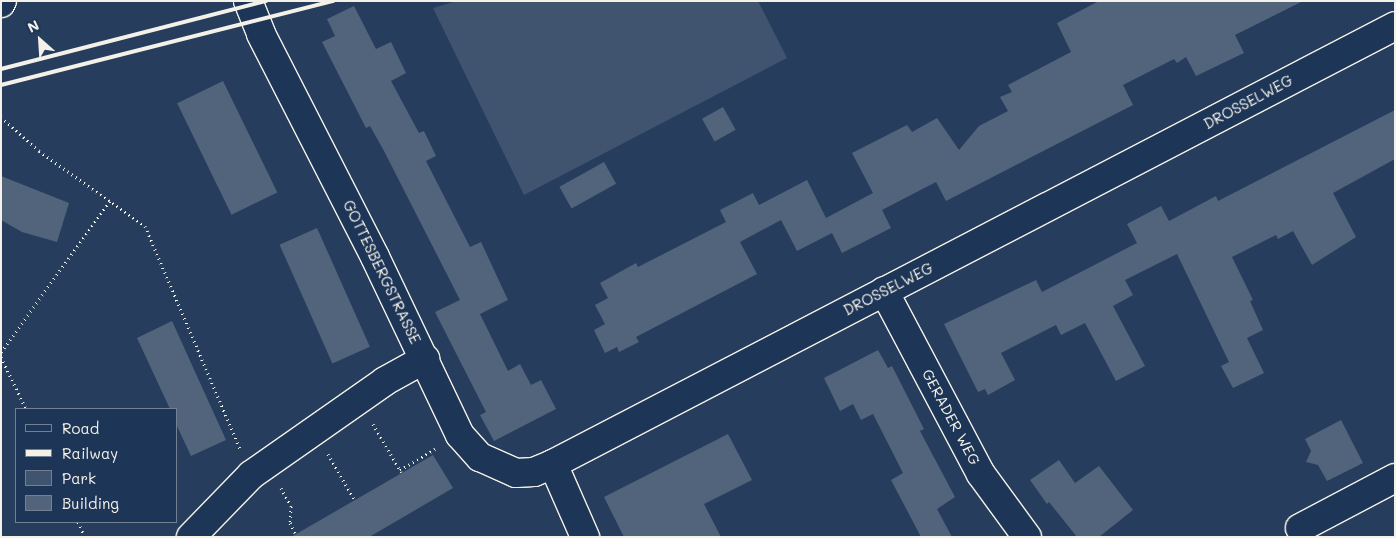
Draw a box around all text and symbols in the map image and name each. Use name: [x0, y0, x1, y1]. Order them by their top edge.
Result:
north arrow: [15, 15, 65, 65]
text: N: [24, 15, 42, 37]
street label: DROSSELWEG: [1200, 71, 1296, 133]
street label: GOTTESBERGSTRASSE: [339, 197, 425, 347]
street label: DROSSELWEG: [840, 259, 936, 319]
street label: GERADER WEG: [918, 366, 984, 468]
legend: [15, 408, 178, 523]
text: Road: [62, 418, 99, 438]
text: Railway: [62, 443, 118, 463]
text: Park: [62, 468, 96, 488]
text: Building: [62, 493, 119, 513]

